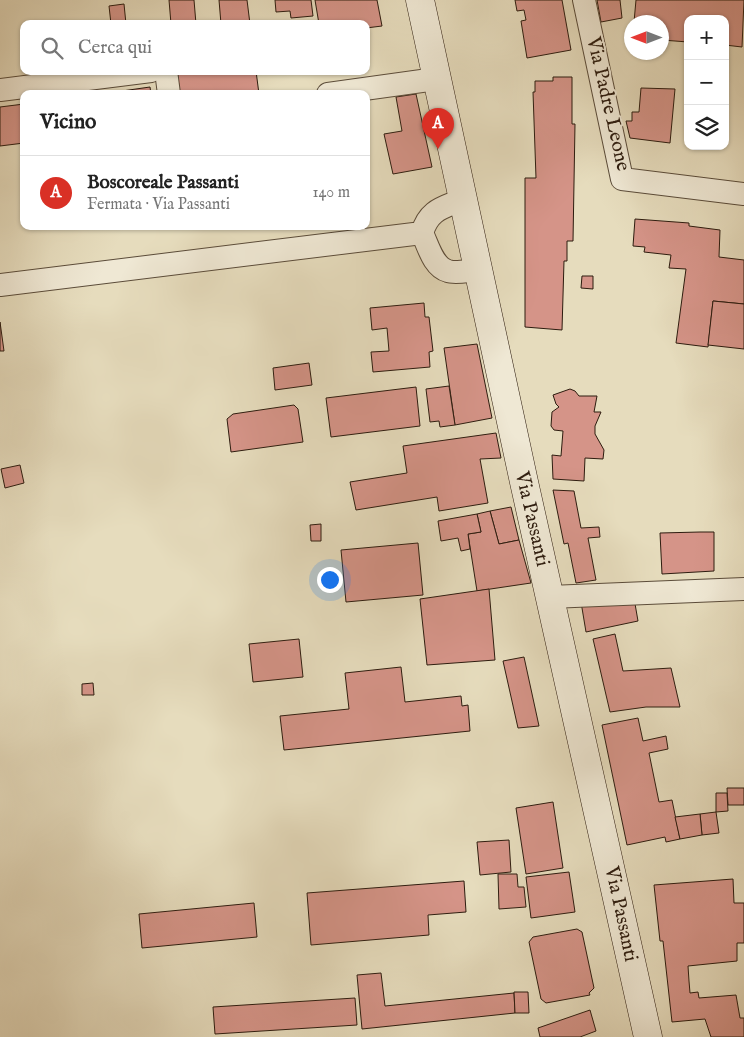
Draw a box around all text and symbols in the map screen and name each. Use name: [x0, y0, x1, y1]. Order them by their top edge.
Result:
north arrow: [624, 15, 669, 60]
map controls: [684, 15, 729, 150]
button: +: [684, 15, 729, 60]
search box: [20, 20, 370, 75]
street label: Via Padre Leone: [580, 33, 636, 174]
icon: search: [38, 34, 66, 62]
text: Cerca qui: [78, 36, 152, 60]
button: −: [684, 60, 729, 105]
button: layers: [684, 105, 729, 150]
pin: A: [422, 108, 454, 149]
text: Vicino: [40, 109, 96, 136]
text: Boscoreale Passanti: [87, 171, 239, 195]
text: A: [51, 183, 61, 203]
text: 140 m: [312, 183, 350, 203]
text: Fermata · Via Passanti: [87, 195, 230, 215]
street label: Via Passanti: [509, 468, 555, 569]
your location: [317, 567, 343, 593]
street label: Via Passanti: [598, 863, 643, 964]

